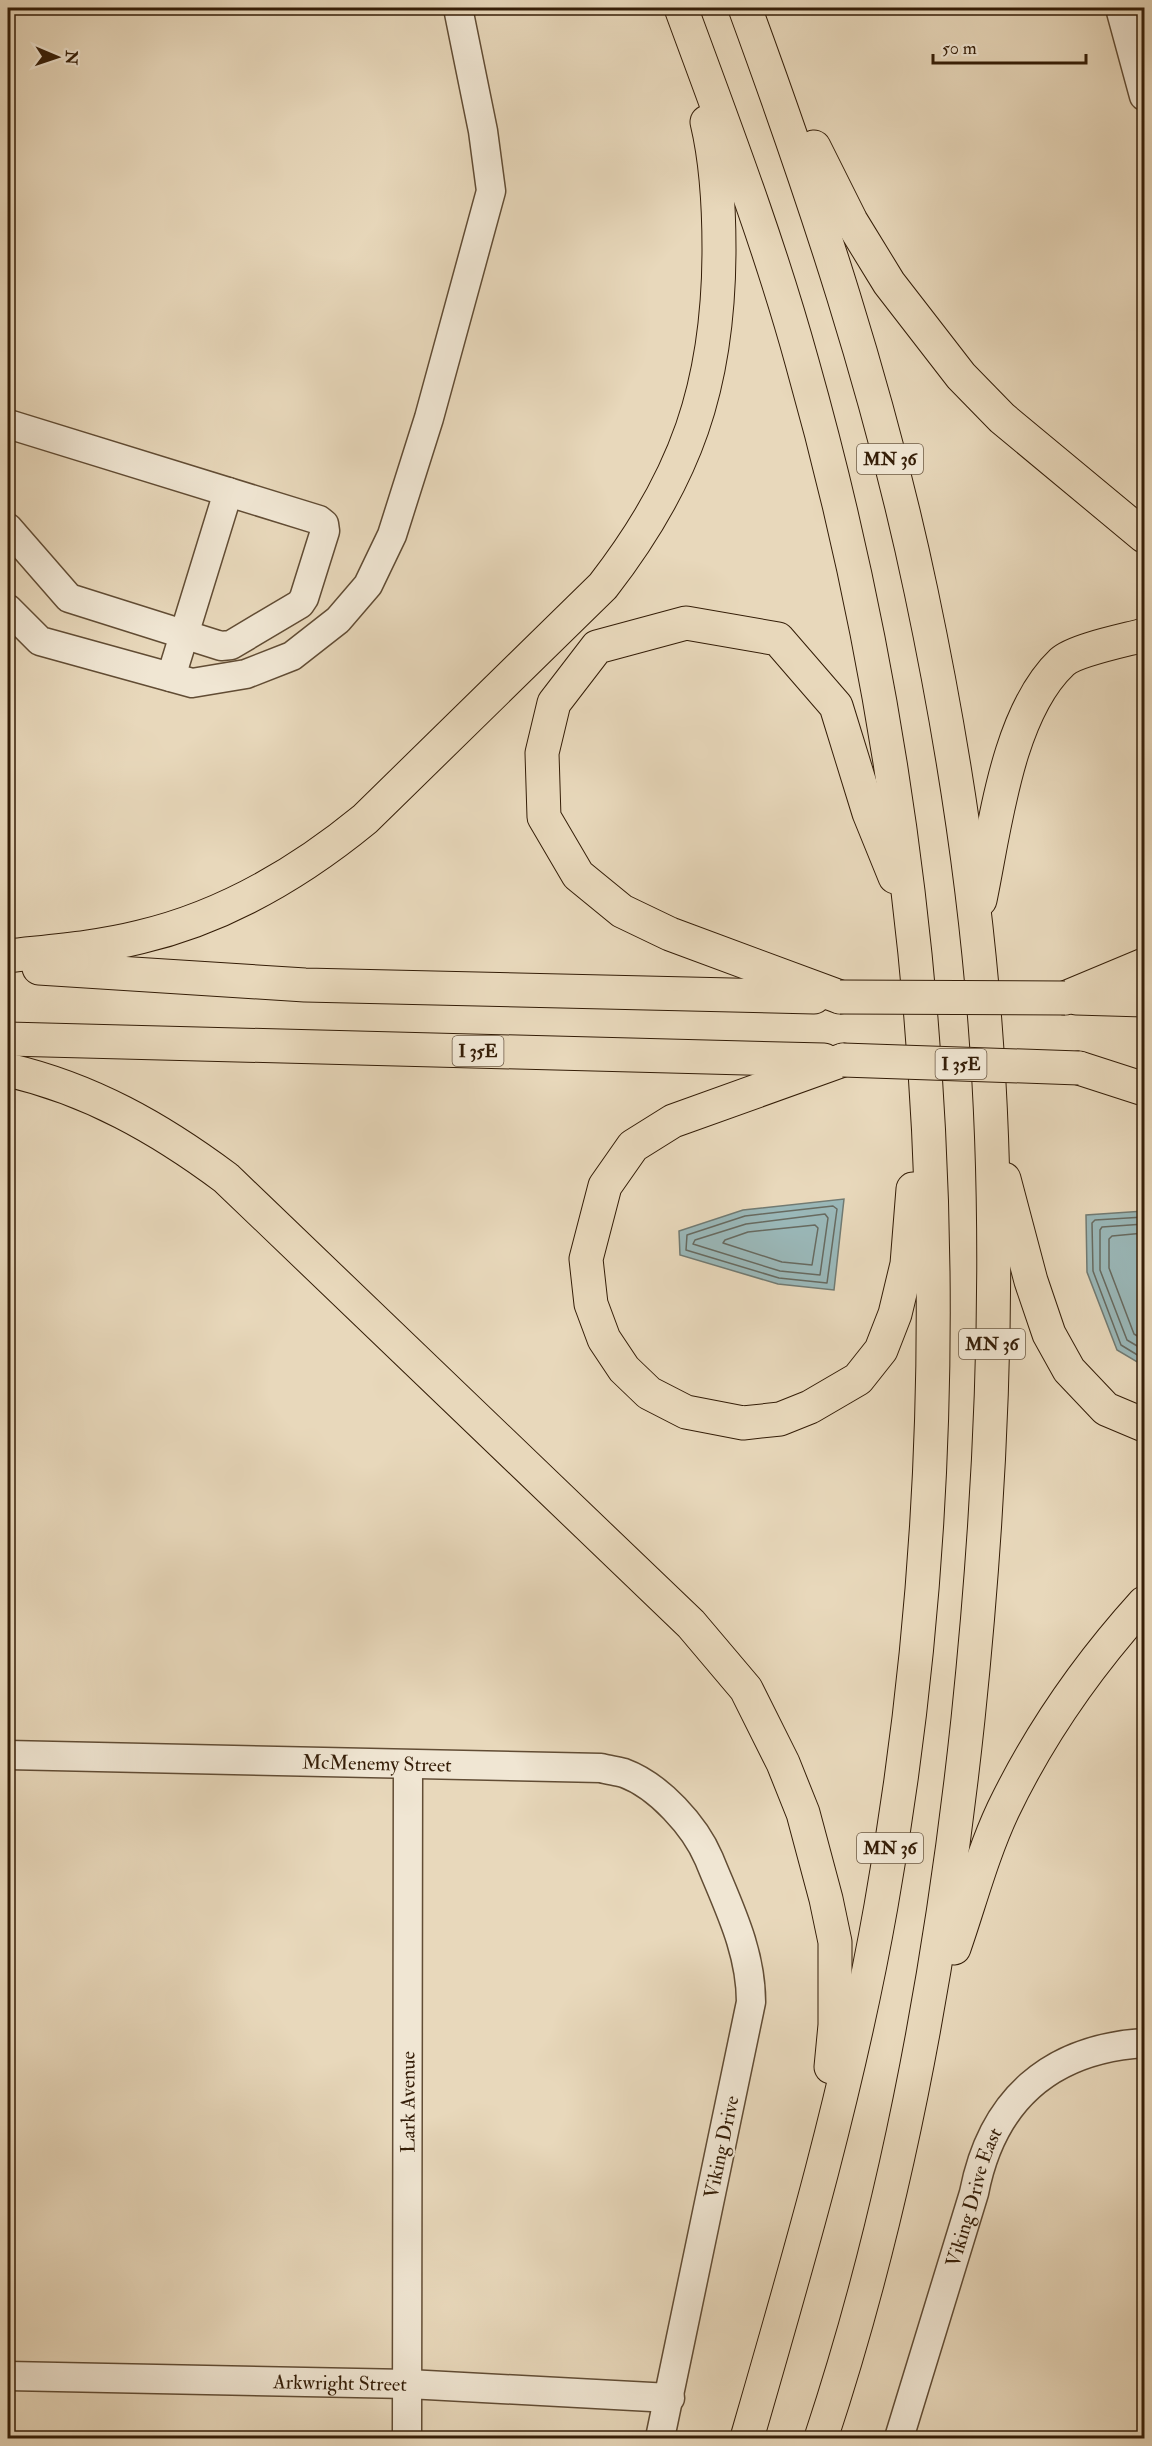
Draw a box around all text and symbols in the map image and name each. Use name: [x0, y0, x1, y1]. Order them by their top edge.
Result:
north arrow: [27, 27, 87, 87]
scale bar: [933, 27, 1086, 65]
text: 50 m: [942, 37, 977, 60]
text: N: [61, 49, 81, 66]
road number: MN 36: [857, 444, 923, 474]
road number: I 35E: [452, 1036, 504, 1066]
road number: I 35E: [936, 1049, 986, 1079]
road number: MN 36: [959, 1329, 1025, 1359]
street label: McMenemy Street: [302, 1749, 452, 1778]
road number: MN 36: [857, 1833, 923, 1863]
street label: Lark Avenue: [395, 2051, 421, 2153]
street label: Viking Drive: [698, 2093, 745, 2201]
street label: Viking Drive East: [940, 2123, 1008, 2270]
street label: Arkwright Street: [272, 2369, 408, 2397]

